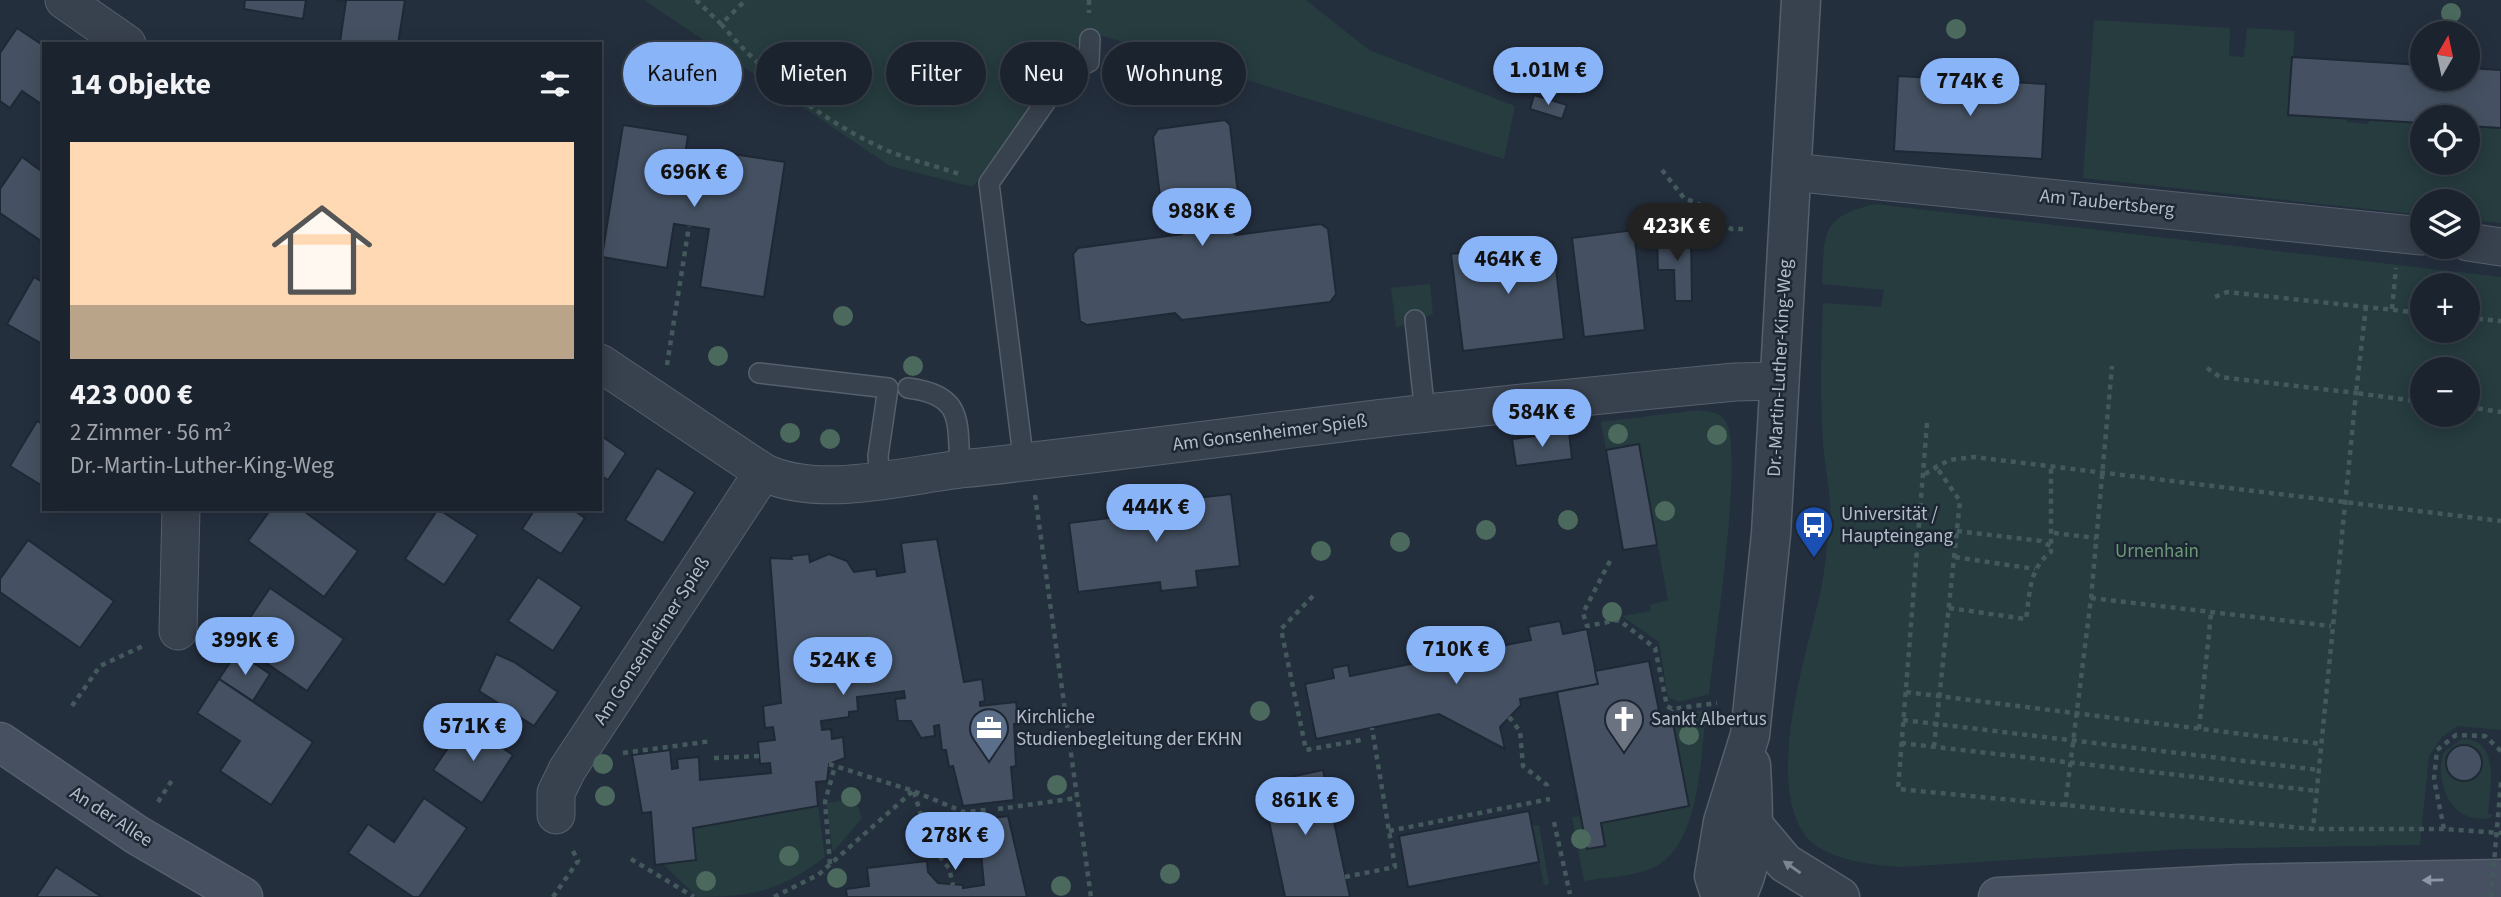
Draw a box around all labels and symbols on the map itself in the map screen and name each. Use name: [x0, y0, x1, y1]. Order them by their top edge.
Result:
north arrow: [2410, 21, 2480, 91]
pin: 1.01M €: [1483, 48, 1613, 107]
pin: 774K €: [1913, 58, 2027, 118]
pin: 696K €: [637, 150, 751, 209]
street label: Am Taubertsberg: [2038, 183, 2176, 224]
pin: 988K €: [1145, 188, 1259, 248]
pin: 423K €: [1620, 204, 1734, 263]
pin: 464K €: [1451, 236, 1565, 296]
street label: Dr.-Martin-Luther-King-Weg: [1761, 258, 1799, 478]
pin: 584K €: [1485, 390, 1599, 449]
street label: Am Gonsenheimer Spieß: [1171, 408, 1369, 458]
pin: 444K €: [1099, 484, 1213, 544]
place label: Universität / Haupteingang: [1841, 501, 1953, 550]
bus stop icon: Universität / Haupteingang: [1793, 504, 1835, 559]
park label: Urnenhain: [2115, 538, 2199, 565]
street label: Am Gonsenheimer Spieß: [587, 551, 717, 730]
pin: 399K €: [188, 618, 302, 677]
pin: 710K €: [1399, 626, 1513, 686]
pin: 524K €: [786, 638, 900, 697]
church icon: Sankt Albertus: [1603, 698, 1645, 753]
pin: 571K €: [416, 704, 530, 763]
place label: Kirchliche Studienbegleitung der EKHN: [1016, 704, 1242, 753]
place label: Sankt Albertus: [1651, 706, 1767, 733]
office icon: Kirchliche Studienbegleitung der EKHN: [968, 707, 1010, 762]
pin: 861K €: [1248, 778, 1362, 837]
street label: An der Allee: [64, 780, 158, 854]
pin: 278K €: [898, 812, 1012, 872]
one-way arrow: [1783, 860, 1801, 874]
one-way arrow: [2422, 874, 2444, 885]

